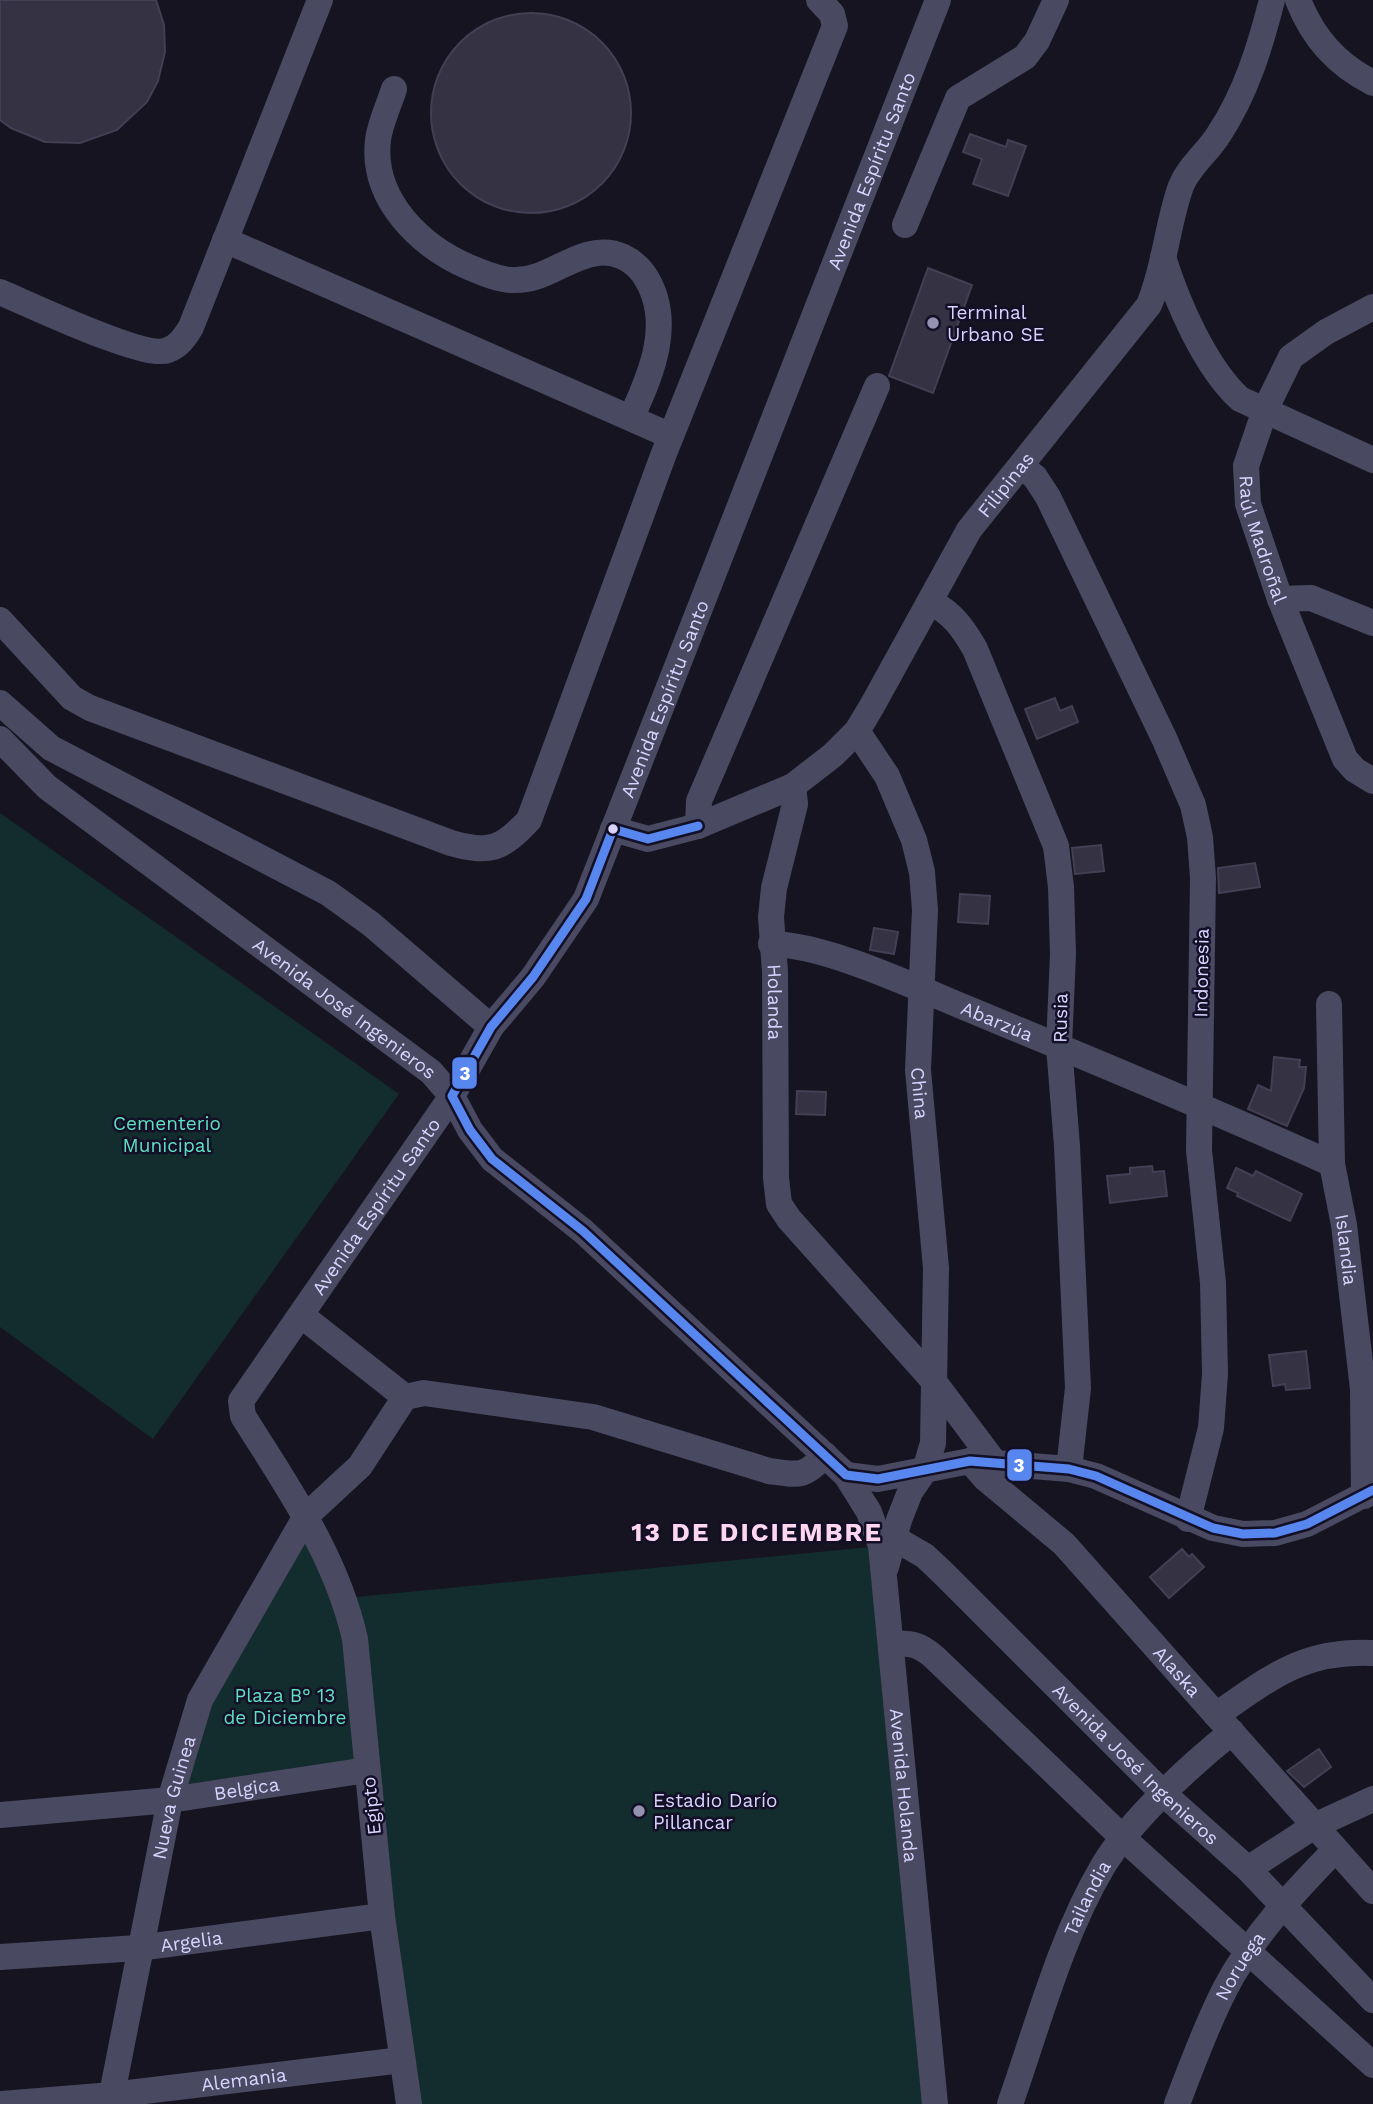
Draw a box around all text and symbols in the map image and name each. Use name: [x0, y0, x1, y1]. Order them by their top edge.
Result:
street label: Avenida Espíritu Santo: [823, 69, 921, 273]
place label: Terminal Urbano SE: [947, 301, 1045, 346]
marker: Terminal Urbano SE: [925, 315, 941, 331]
street label: Filipinas: [973, 448, 1039, 522]
street label: Raúl Madroñal: [1234, 475, 1292, 607]
street label: Avenida Espíritu Santo: [616, 597, 714, 801]
unlabelled marker: [606, 822, 620, 836]
street label: Indonesia: [1189, 928, 1214, 1018]
street label: Avenida José Ingenieros: [248, 933, 441, 1084]
street label: Holanda: [762, 963, 786, 1040]
street label: Rusia: [1049, 993, 1072, 1043]
street label: Abarzúa: [958, 996, 1037, 1047]
line badge: 3: [451, 1056, 478, 1090]
text: 3: [459, 1062, 471, 1085]
street label: China: [906, 1066, 933, 1121]
park label: Cementerio Municipal: [113, 1112, 221, 1157]
street label: Avenida Espíritu Santo: [307, 1114, 445, 1300]
street label: Islandia: [1330, 1212, 1362, 1287]
line badge: 3: [1006, 1448, 1033, 1482]
text: 3: [1013, 1454, 1025, 1477]
district label: 13 DE DICIEMBRE: [631, 1517, 883, 1547]
street label: Alaska: [1148, 1641, 1206, 1702]
street label: Avenida José Ingenieros: [1048, 1678, 1224, 1850]
park label: Plaza B° 13 de Diciembre: [223, 1684, 347, 1729]
street label: Avenida Holanda: [885, 1707, 923, 1864]
street label: Nueva Guinea: [148, 1733, 201, 1861]
street label: Belgica: [212, 1772, 281, 1805]
street label: Egipto: [357, 1776, 386, 1836]
place label: Estadio Darío Pillancar: [653, 1789, 777, 1834]
marker: Estadio Darío Pillancar: [631, 1803, 647, 1819]
street label: Tailandia: [1059, 1856, 1116, 1939]
street label: Argelia: [159, 1926, 224, 1957]
street label: Noruega: [1210, 1927, 1270, 2004]
street label: Alemania: [200, 2063, 288, 2096]

